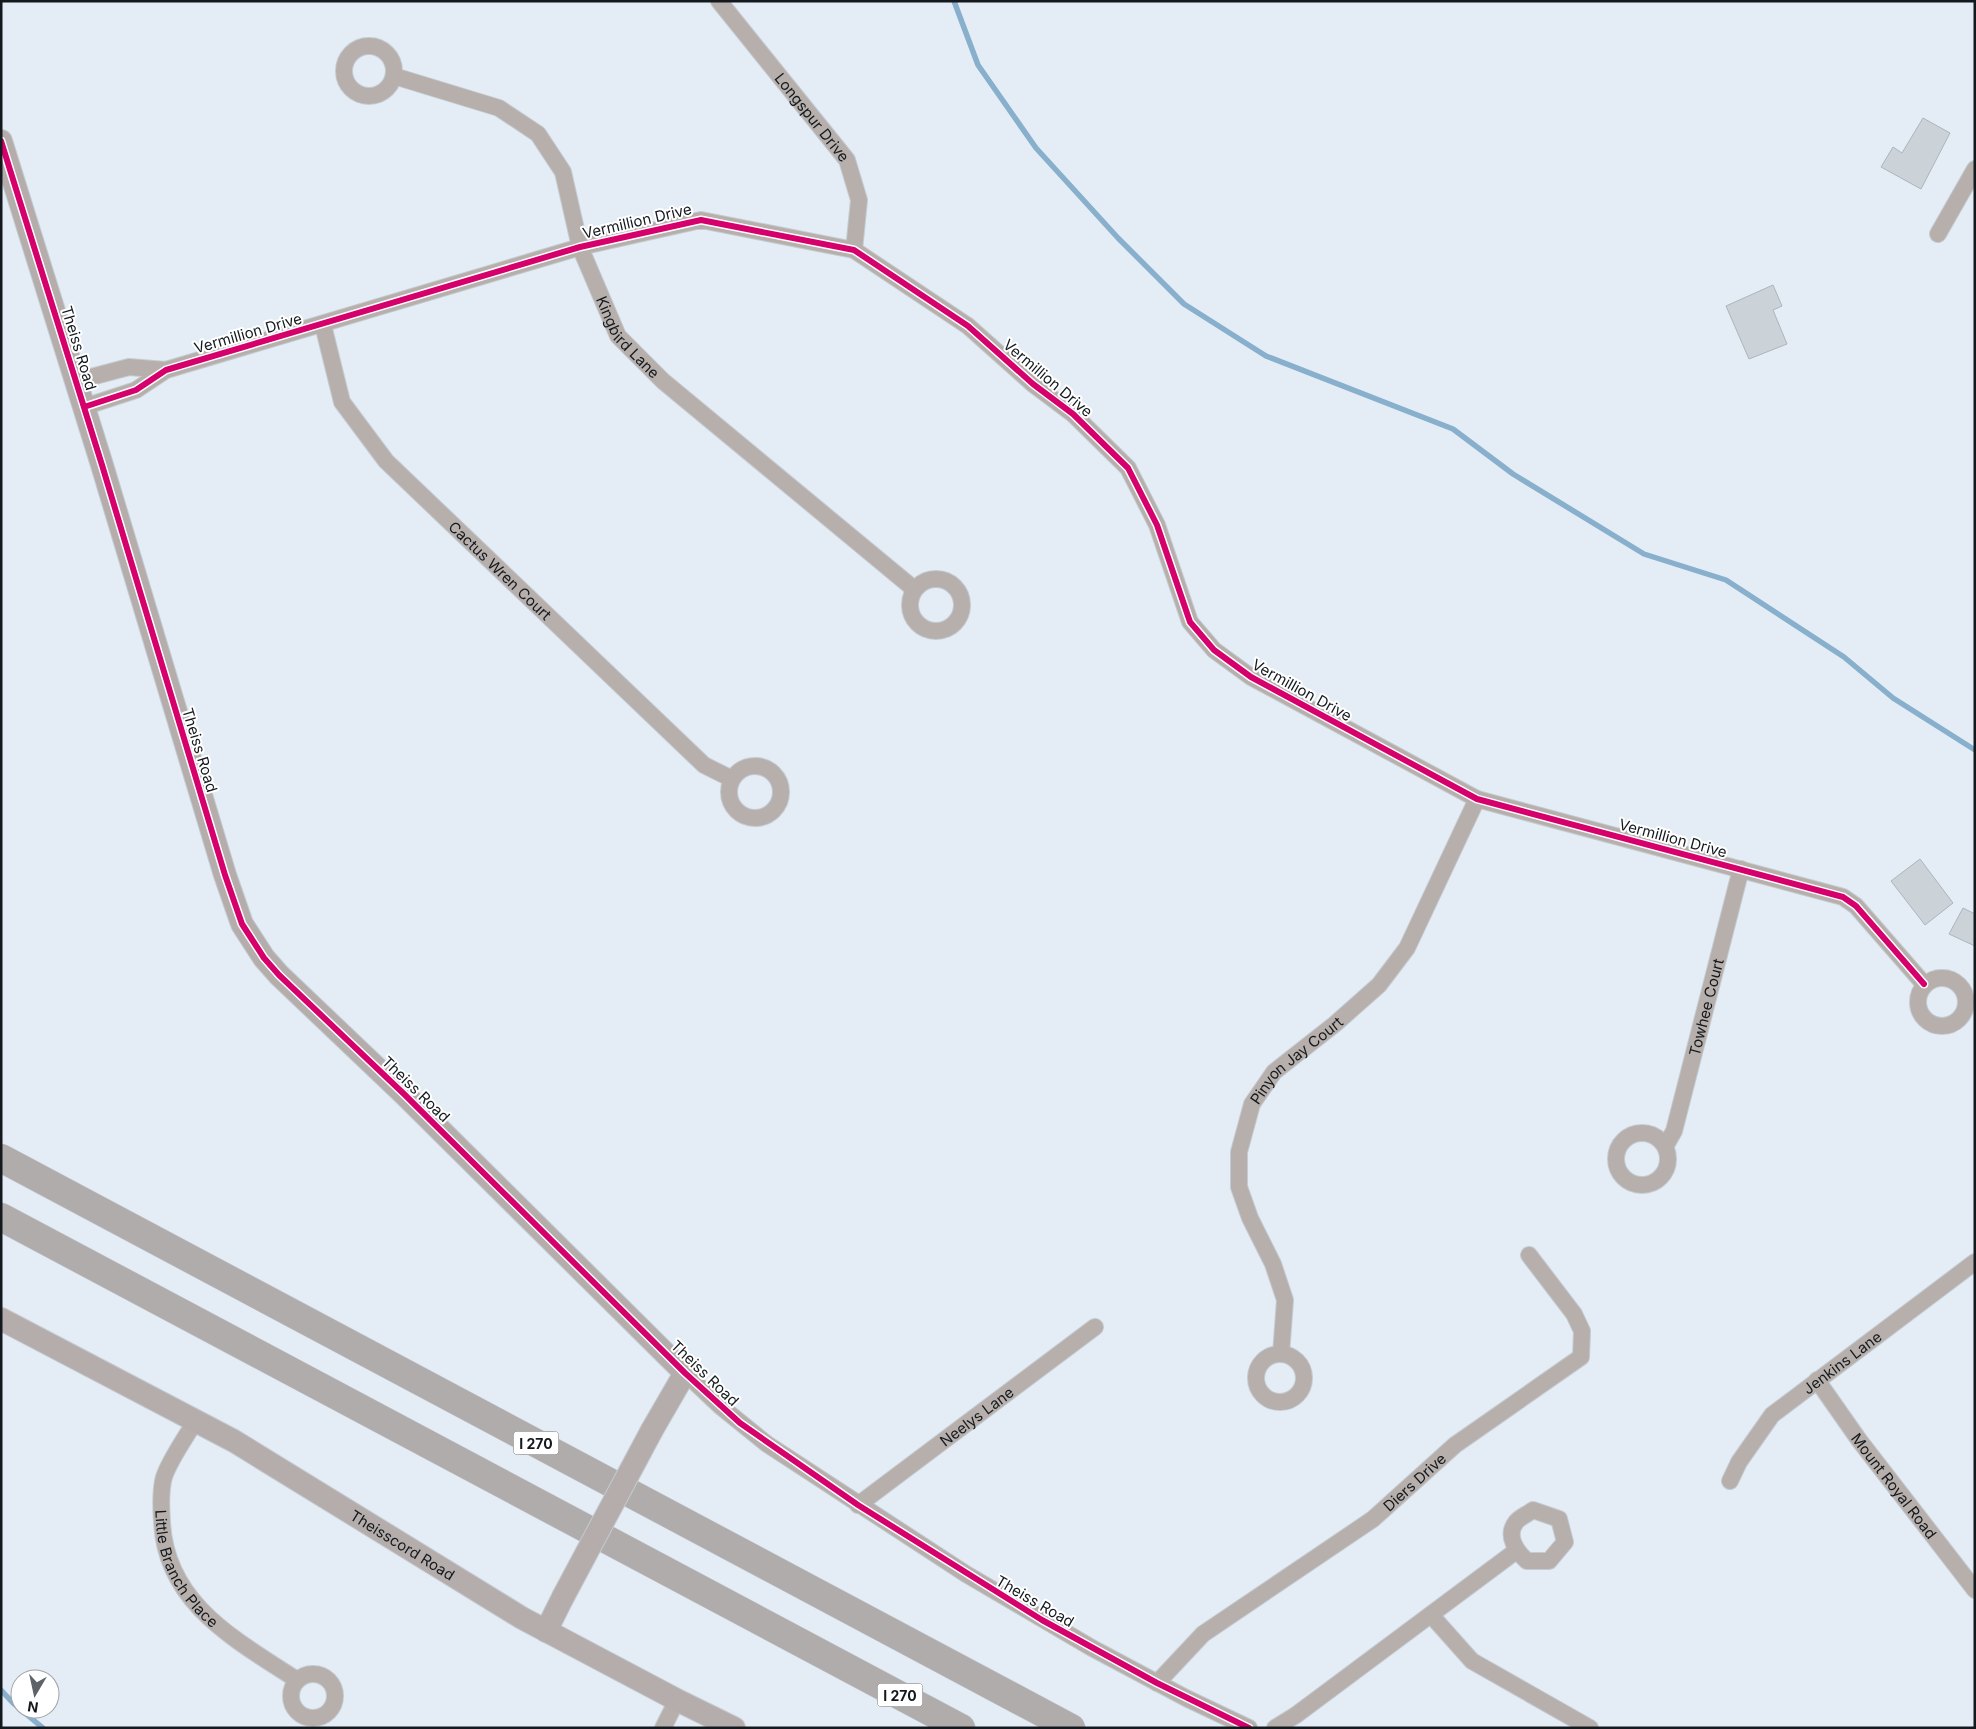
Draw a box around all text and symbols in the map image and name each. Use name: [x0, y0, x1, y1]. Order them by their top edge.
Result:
street label: Longspur Drive: [771, 69, 854, 165]
street label: Vermillion Drive: [581, 199, 693, 243]
street label: Kingbird Lane: [592, 293, 664, 382]
street label: Theiss Road: [57, 304, 101, 392]
street label: Vermillion Drive: [192, 309, 304, 357]
street label: Vermillion Drive: [999, 335, 1097, 421]
street label: Cactus Wren Court: [445, 517, 556, 624]
street label: Vermillion Drive: [1249, 655, 1355, 725]
street label: Theiss Road: [178, 706, 222, 794]
street label: Vermillion Drive: [1617, 814, 1729, 862]
street label: Towhee Court: [1684, 956, 1727, 1058]
street label: Pinyon Jay Court: [1245, 1012, 1347, 1108]
street label: Theiss Road: [378, 1052, 454, 1126]
street label: Jenkins Lane: [1799, 1327, 1885, 1398]
street label: Theiss Road: [667, 1336, 743, 1410]
street label: Neelys Lane: [936, 1382, 1017, 1450]
street label: Mount Royal Road: [1848, 1429, 1941, 1542]
road number: I 270: [514, 1432, 558, 1455]
street label: Diers Drive: [1379, 1449, 1450, 1515]
street label: Theisscord Road: [347, 1505, 459, 1584]
street label: Little Branch Place: [152, 1509, 222, 1631]
street label: Theiss Road: [993, 1571, 1077, 1631]
north arrow: [10, 1669, 60, 1719]
road number: I 270: [878, 1684, 922, 1706]
text: N: [26, 1698, 39, 1717]

